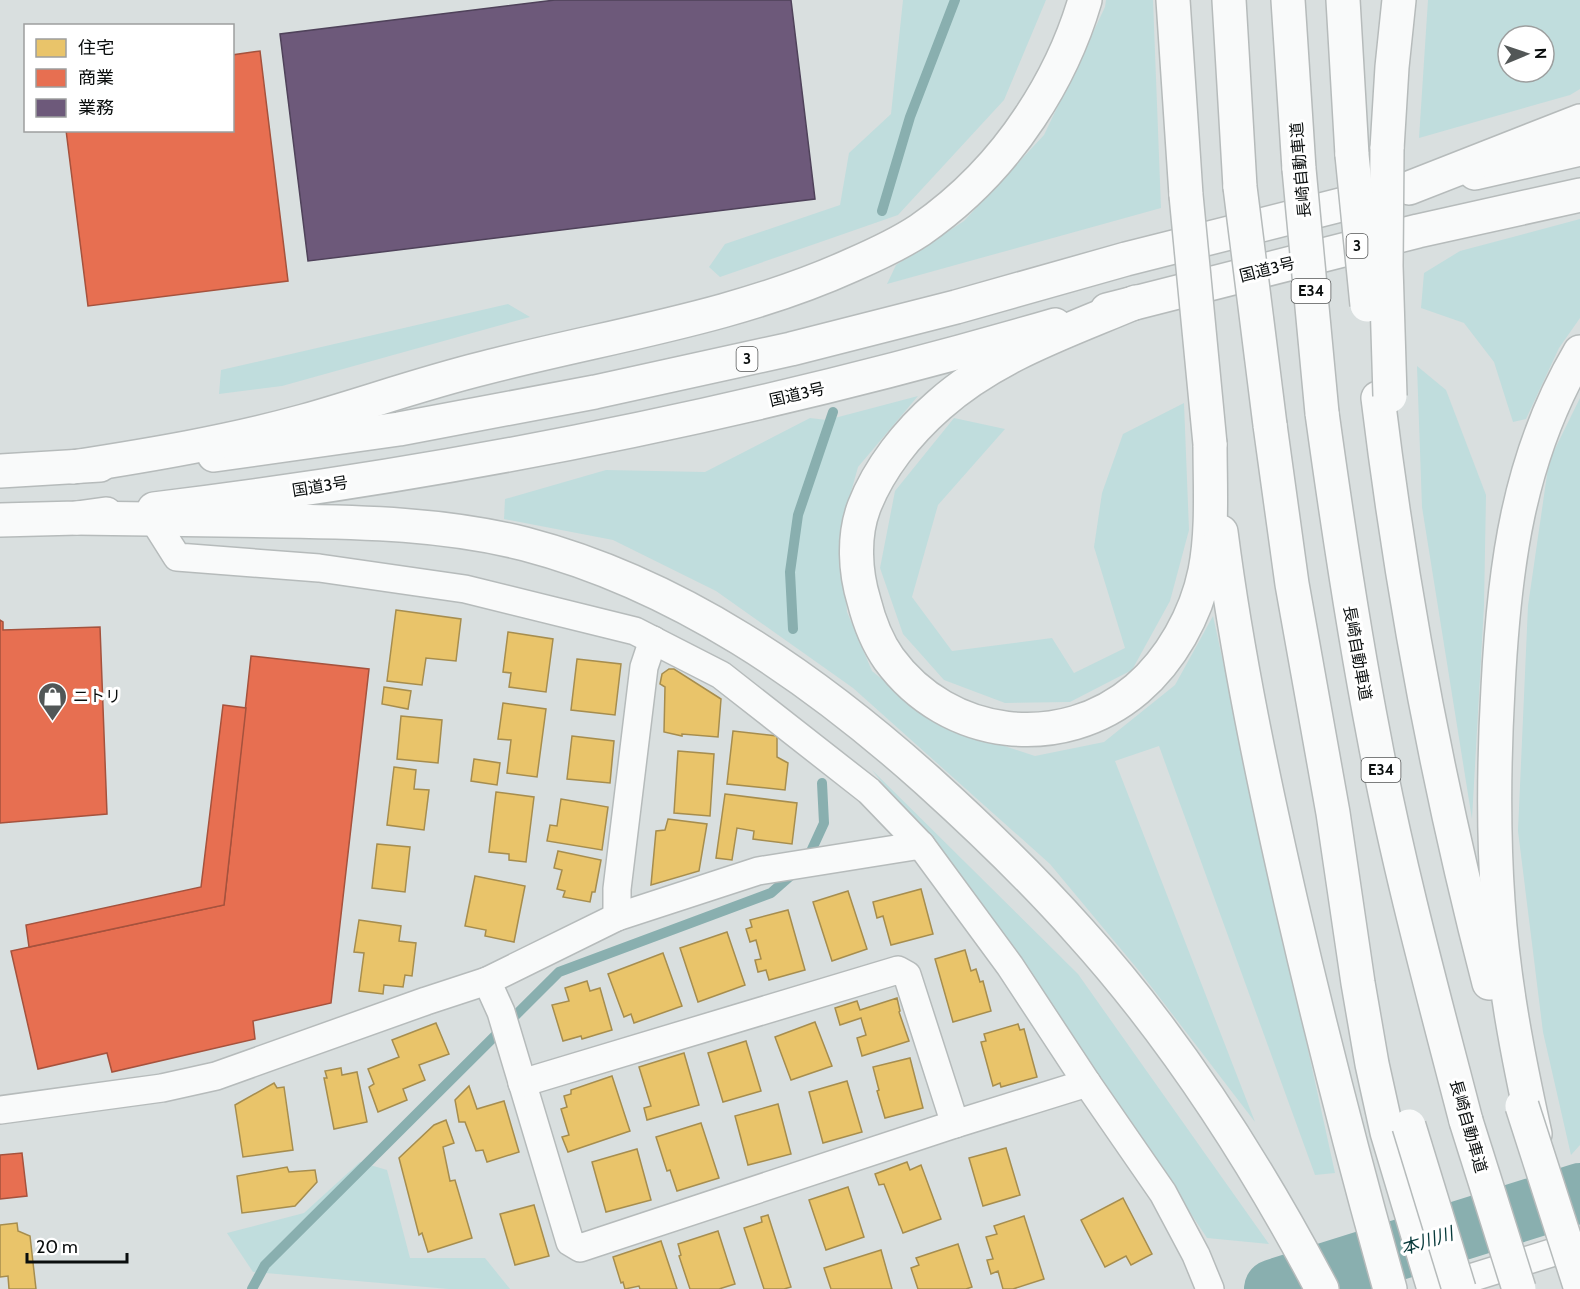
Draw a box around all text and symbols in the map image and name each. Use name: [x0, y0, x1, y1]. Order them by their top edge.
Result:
legend: [24, 24, 234, 132]
north arrow: [1496, 24, 1556, 84]
text: 住宅: [78, 37, 114, 59]
text: N: [1531, 48, 1550, 59]
text: 商業: [78, 67, 114, 89]
text: 業務: [78, 97, 114, 119]
street label: 長崎自動車道: [1287, 121, 1314, 219]
road number: 3: [1346, 234, 1368, 258]
street label: 国道3号: [1237, 253, 1297, 286]
road number: E34: [1292, 279, 1330, 303]
road number: 3: [736, 347, 758, 371]
street label: 国道3号: [767, 379, 827, 410]
street label: 国道3号: [291, 473, 350, 500]
street label: 長崎自動車道: [1340, 604, 1375, 702]
shop icon: ニトリ: [36, 680, 68, 722]
place label: ニトリ: [73, 687, 121, 706]
road number: E34: [1362, 758, 1400, 782]
street label: 長崎自動車道: [1446, 1077, 1491, 1175]
water label: 本川川: [1398, 1222, 1458, 1259]
scale bar: [27, 1226, 128, 1264]
text: 20 m: [36, 1236, 78, 1258]

